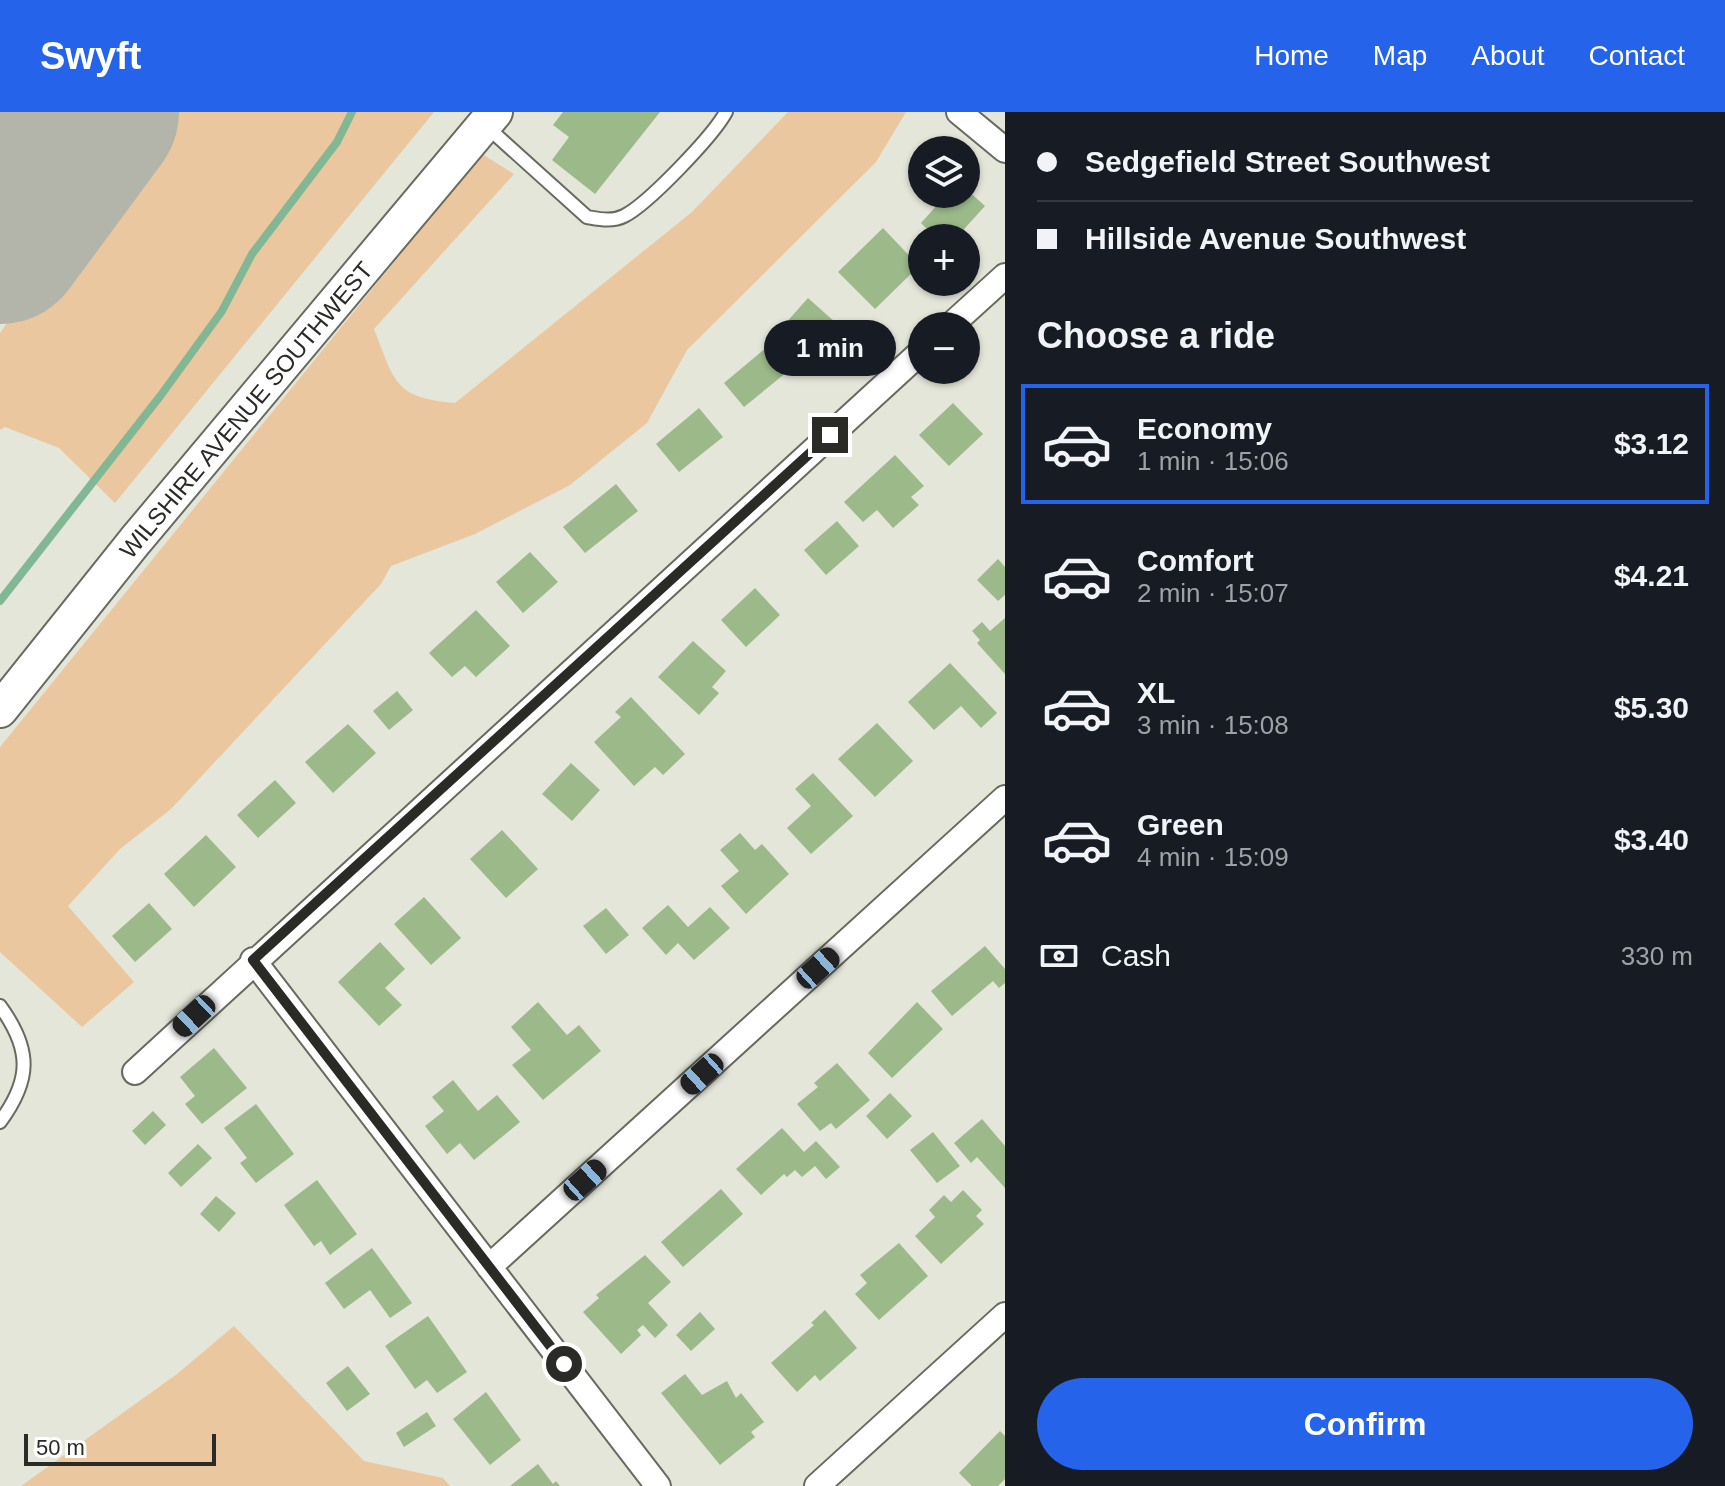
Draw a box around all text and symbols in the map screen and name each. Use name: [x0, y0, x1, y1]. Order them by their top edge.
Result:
text: Swyft: [40, 35, 141, 77]
text: Home: [1254, 40, 1329, 71]
text: Map: [1373, 40, 1427, 71]
text: About: [1471, 40, 1545, 71]
text: Contact: [1589, 40, 1685, 71]
map controls: [908, 136, 980, 384]
button: layers: [908, 136, 980, 208]
text: Sedgefield Street Southwest: [1085, 145, 1490, 178]
text: Hillside Avenue Southwest: [1085, 222, 1466, 255]
button: +: [908, 224, 980, 296]
street label: WILSHIRE AVENUE SOUTHWEST: [114, 256, 378, 564]
button: −: [908, 312, 980, 384]
text: Choose a ride: [1037, 315, 1275, 356]
callout: 1 min: [764, 319, 896, 375]
text: 1 min: [796, 333, 864, 363]
icon: car: [1041, 408, 1113, 480]
text: Economy: [1137, 412, 1272, 445]
route end: [812, 417, 848, 453]
text: $3.12: [1614, 427, 1689, 460]
text: 1 min · 15:06: [1137, 446, 1289, 476]
icon: car: [1041, 540, 1113, 612]
text: Comfort: [1137, 544, 1254, 577]
text: $4.21: [1614, 559, 1689, 592]
text: 2 min · 15:07: [1137, 578, 1289, 608]
icon: car: [1041, 672, 1113, 744]
text: XL: [1137, 676, 1175, 709]
text: $5.30: [1614, 691, 1689, 724]
text: 3 min · 15:08: [1137, 710, 1289, 740]
icon: car: [1041, 804, 1113, 876]
text: Green: [1137, 808, 1224, 841]
text: $3.40: [1614, 823, 1689, 856]
text: 4 min · 15:09: [1137, 842, 1289, 872]
icon: cash: [1037, 934, 1081, 978]
text: Cash: [1101, 939, 1171, 972]
text: 330 m: [1621, 941, 1693, 971]
car: [792, 943, 844, 993]
car: [168, 991, 220, 1041]
car: [676, 1049, 728, 1099]
car: [559, 1155, 611, 1205]
route start: [546, 1346, 582, 1382]
button: Confirm: [1037, 1378, 1693, 1470]
scale bar: [24, 1430, 216, 1466]
text: 50 m: [36, 1435, 85, 1460]

